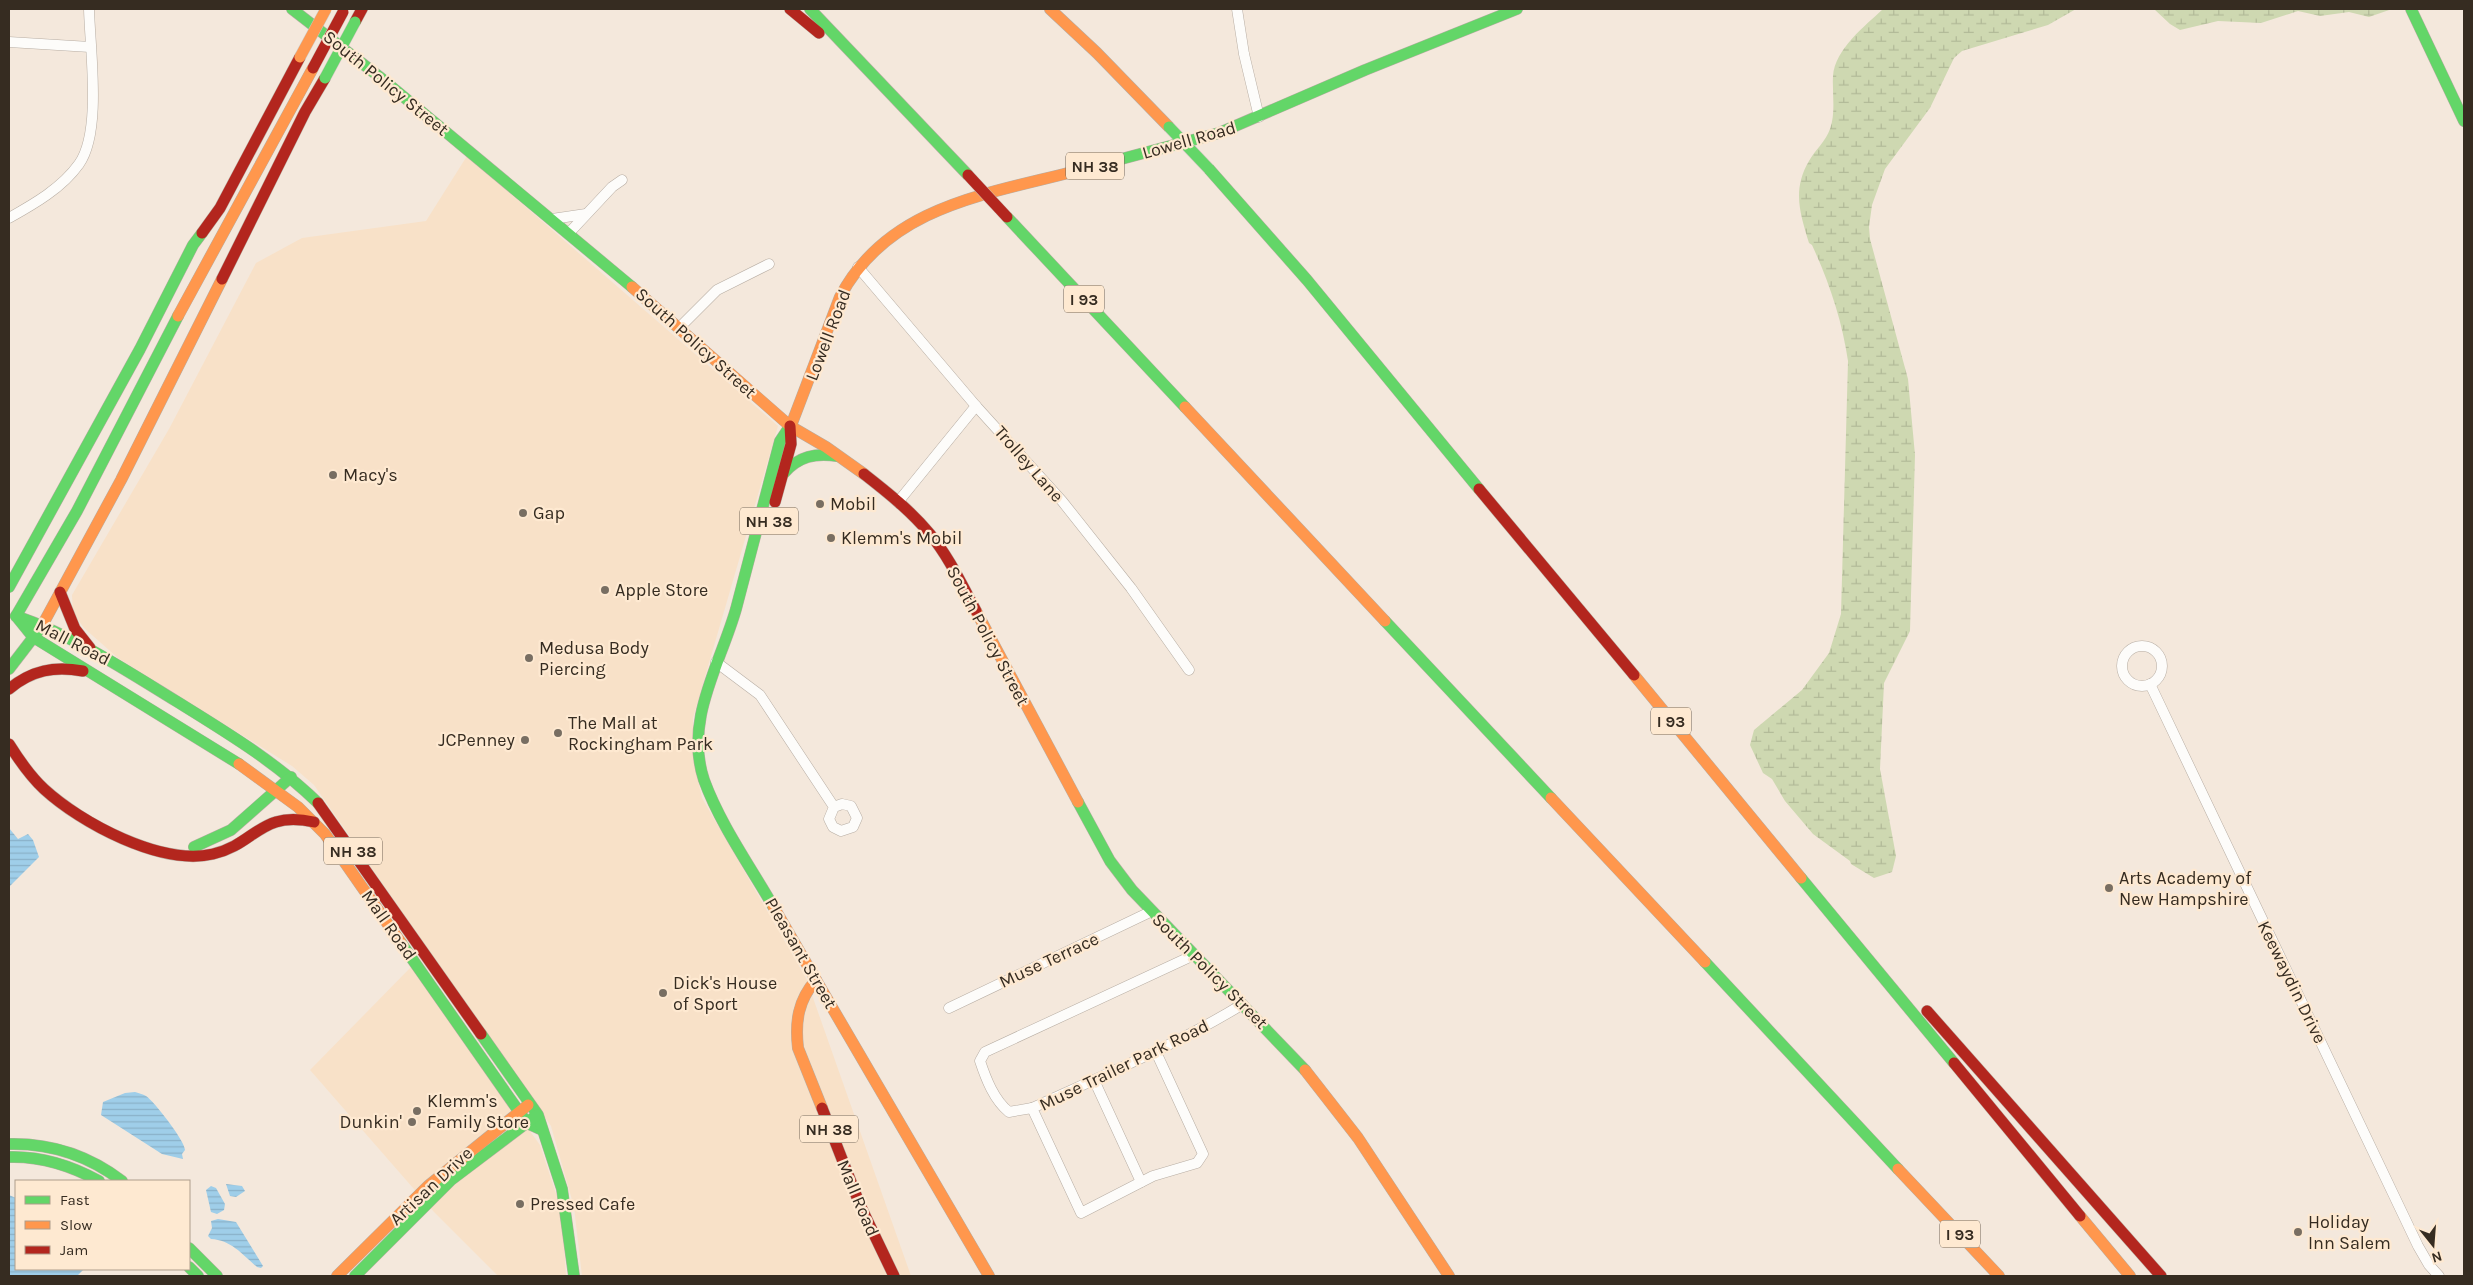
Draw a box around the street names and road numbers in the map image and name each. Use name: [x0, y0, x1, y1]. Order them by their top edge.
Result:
street label: South Policy Street: [319, 26, 453, 140]
street label: Lowell Road: [1140, 116, 1238, 164]
road number: NH 38: [1066, 153, 1124, 180]
street label: South Policy Street: [631, 283, 761, 403]
street label: Lowell Road: [800, 286, 856, 384]
road number: I 93: [1064, 286, 1104, 312]
street label: Trolley Lane: [990, 421, 1068, 507]
road number: NH 38: [740, 508, 798, 534]
street label: South Policy Street: [942, 562, 1034, 710]
street label: Mall Road: [32, 614, 114, 670]
road number: I 93: [1651, 708, 1691, 734]
road number: NH 38: [324, 838, 382, 864]
street label: Mall Road: [357, 886, 421, 964]
street label: Pleasant Street: [760, 893, 842, 1013]
street label: South Policy Street: [1147, 908, 1273, 1034]
street label: Keewaydin Drive: [2253, 917, 2331, 1047]
street label: Muse Terrace: [996, 927, 1102, 993]
street label: Muse Trailer Park Road: [1036, 1014, 1212, 1116]
road number: NH 38: [800, 1116, 858, 1142]
street label: Artisan Drive: [385, 1142, 477, 1230]
street label: Mall Road: [832, 1156, 884, 1240]
road number: I 93: [1940, 1220, 1980, 1248]

